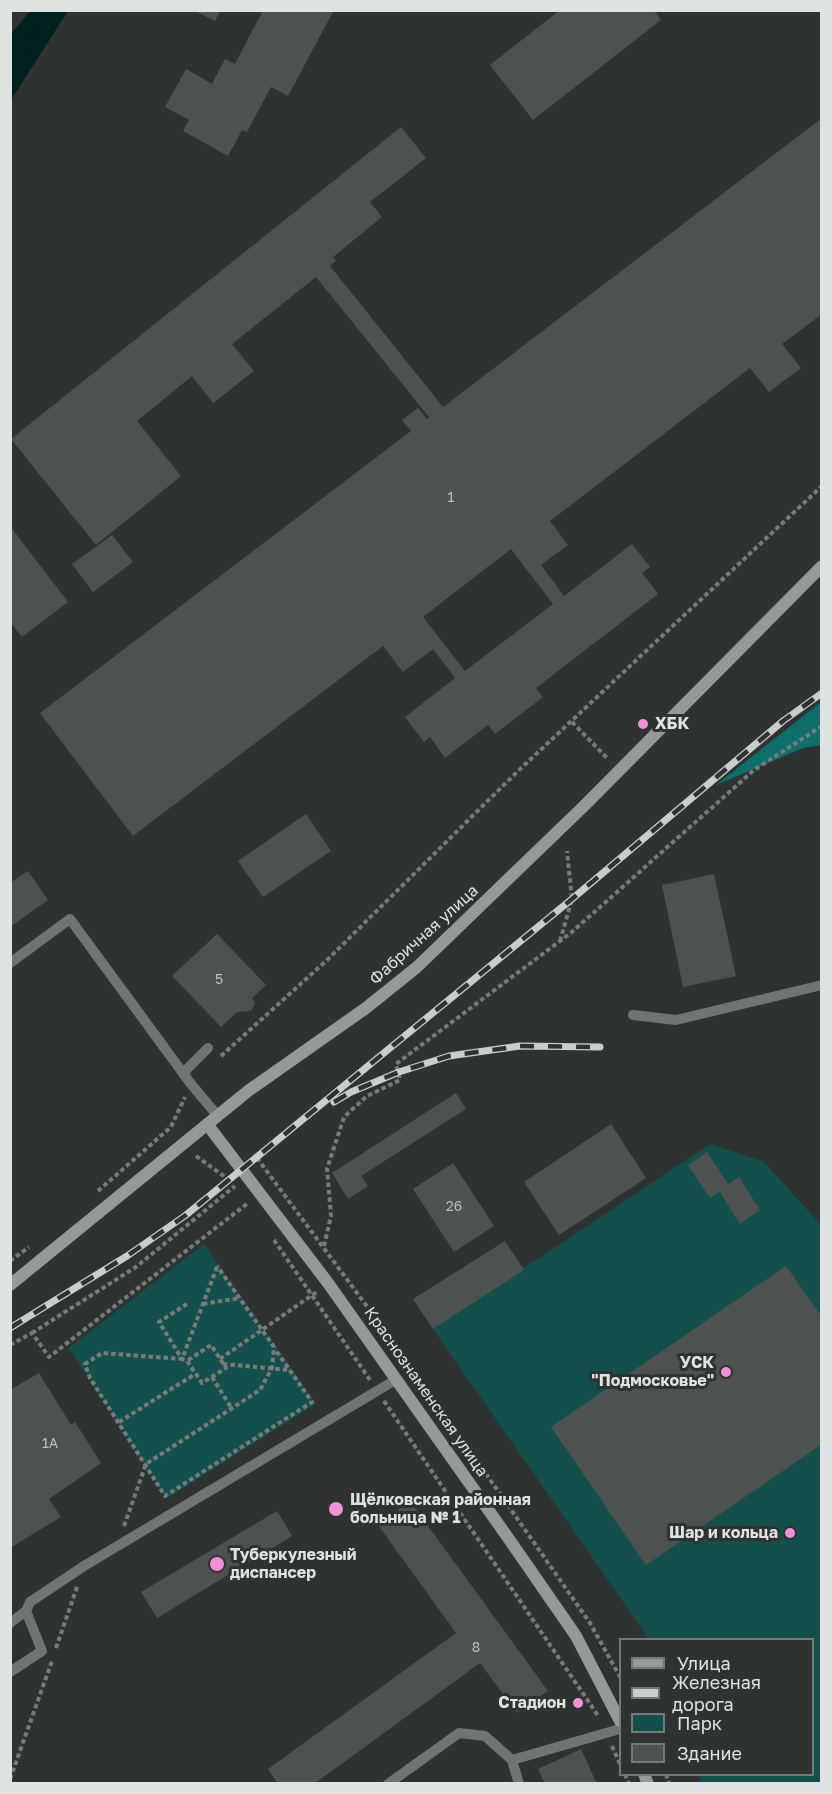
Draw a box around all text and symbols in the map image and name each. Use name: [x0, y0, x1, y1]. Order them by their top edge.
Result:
house number: 1: [448, 490, 454, 506]
place label: ХБК: [655, 714, 689, 734]
marker: ХБК: [636, 717, 650, 731]
street label: Фабричная улица: [366, 881, 482, 989]
house number: 5: [215, 972, 223, 988]
house number: 26: [446, 1199, 462, 1215]
street label: Краснознаменская улица: [360, 1303, 492, 1481]
place label: УСК "Подмосковье": [591, 1353, 714, 1391]
marker: УСК "Подмосковье": [719, 1365, 733, 1379]
house number: 1А: [42, 1436, 58, 1452]
place label: Щёлковская районная больница № 1: [350, 1490, 531, 1528]
marker: Щёлковская районная больница № 1: [327, 1500, 345, 1518]
place label: Шар и кольца: [669, 1523, 778, 1543]
marker: Шар и кольца: [783, 1526, 797, 1540]
place label: Туберкулезный диспансер: [230, 1545, 357, 1583]
marker: Туберкулезный диспансер: [208, 1555, 226, 1573]
legend: [619, 1638, 814, 1776]
house number: 8: [472, 1640, 480, 1656]
text: Улица: [677, 1652, 731, 1674]
text: Железная дорога: [672, 1671, 761, 1715]
place label: Стадион: [498, 1693, 566, 1713]
marker: Стадион: [571, 1696, 585, 1710]
text: Парк: [677, 1712, 722, 1734]
text: Здание: [677, 1742, 742, 1764]

